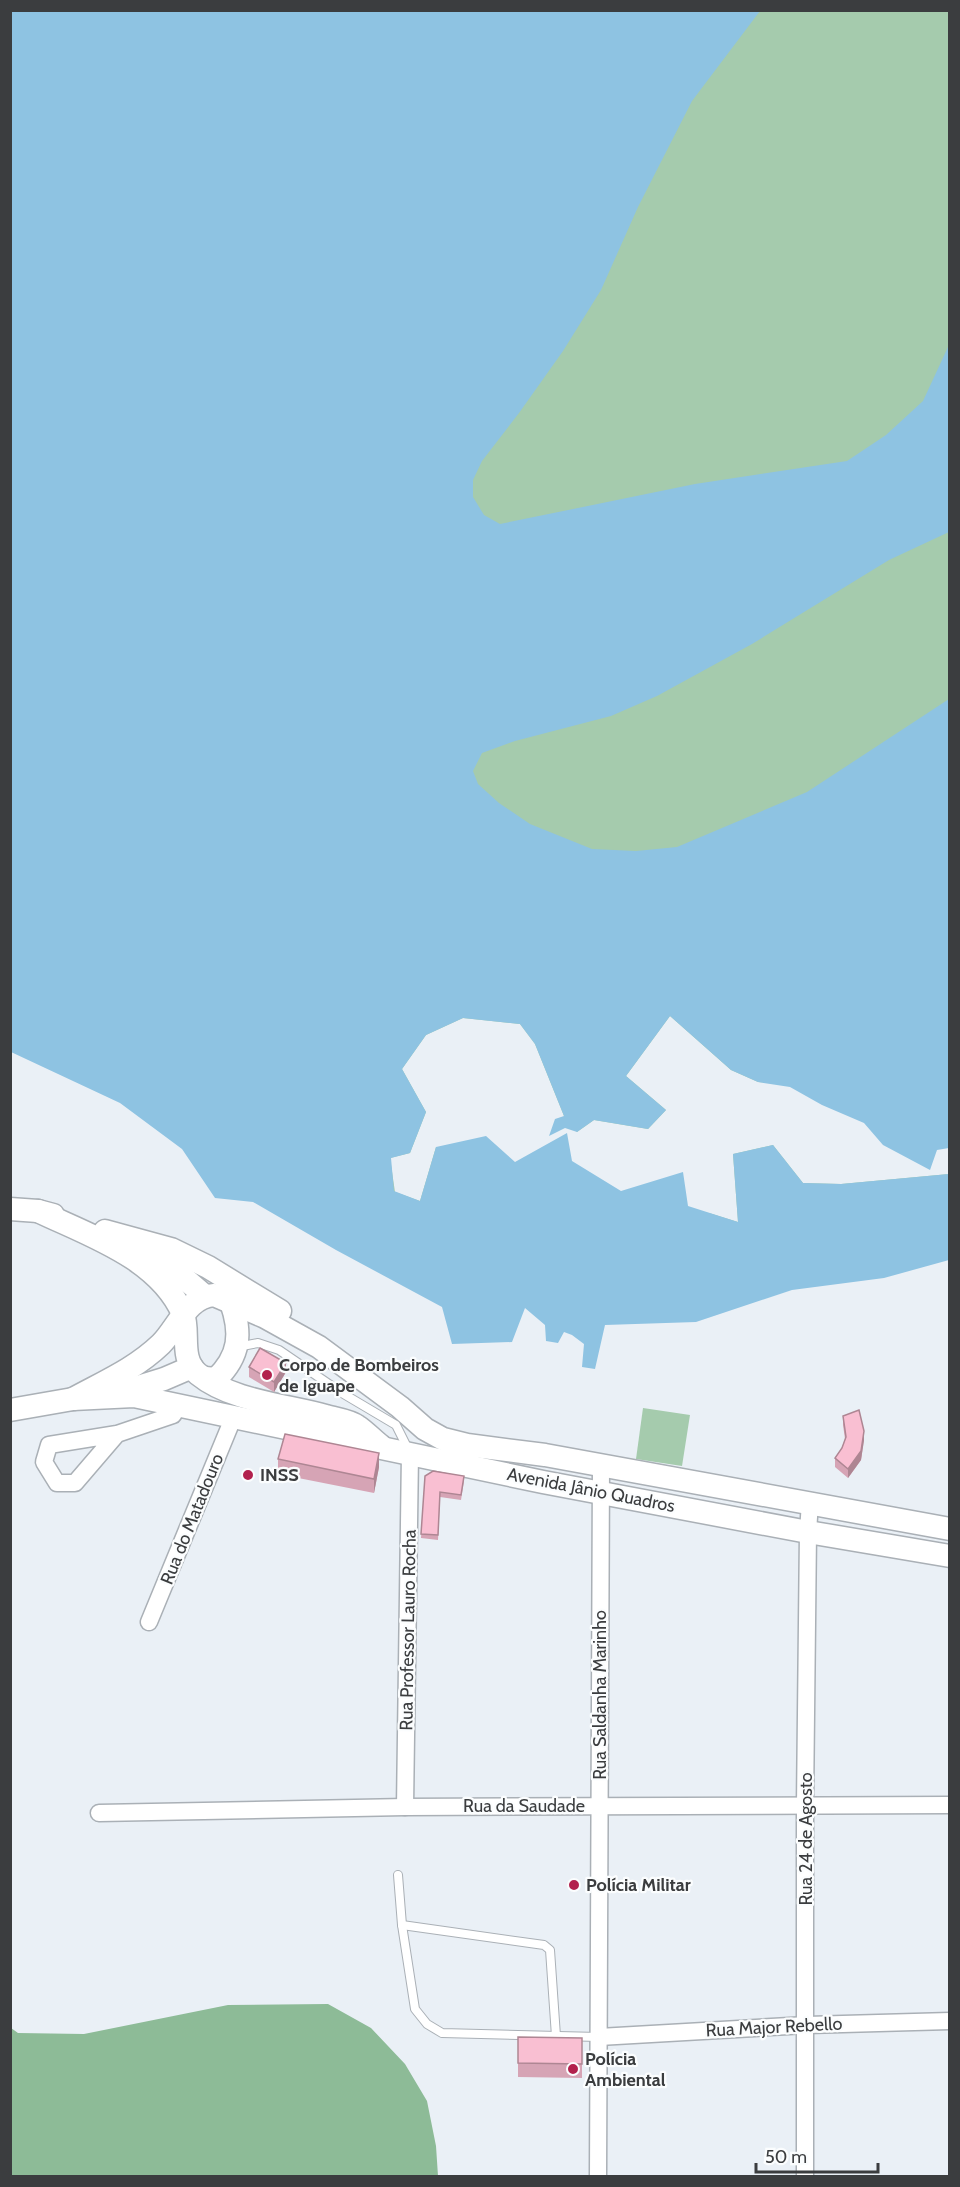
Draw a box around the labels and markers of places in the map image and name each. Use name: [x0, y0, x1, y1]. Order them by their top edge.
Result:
place label: Corpo de Bombeiros de Iguape: [279, 1354, 439, 1397]
marker: Corpo de Bombeiros de Iguape: [260, 1368, 274, 1382]
place label: INSS: [260, 1464, 299, 1486]
marker: INSS: [241, 1468, 255, 1482]
place label: Polícia Militar: [586, 1874, 691, 1896]
marker: Polícia Militar: [567, 1878, 581, 1892]
place label: Polícia Ambiental: [585, 2048, 666, 2091]
marker: Polícia Ambiental: [566, 2062, 580, 2076]

